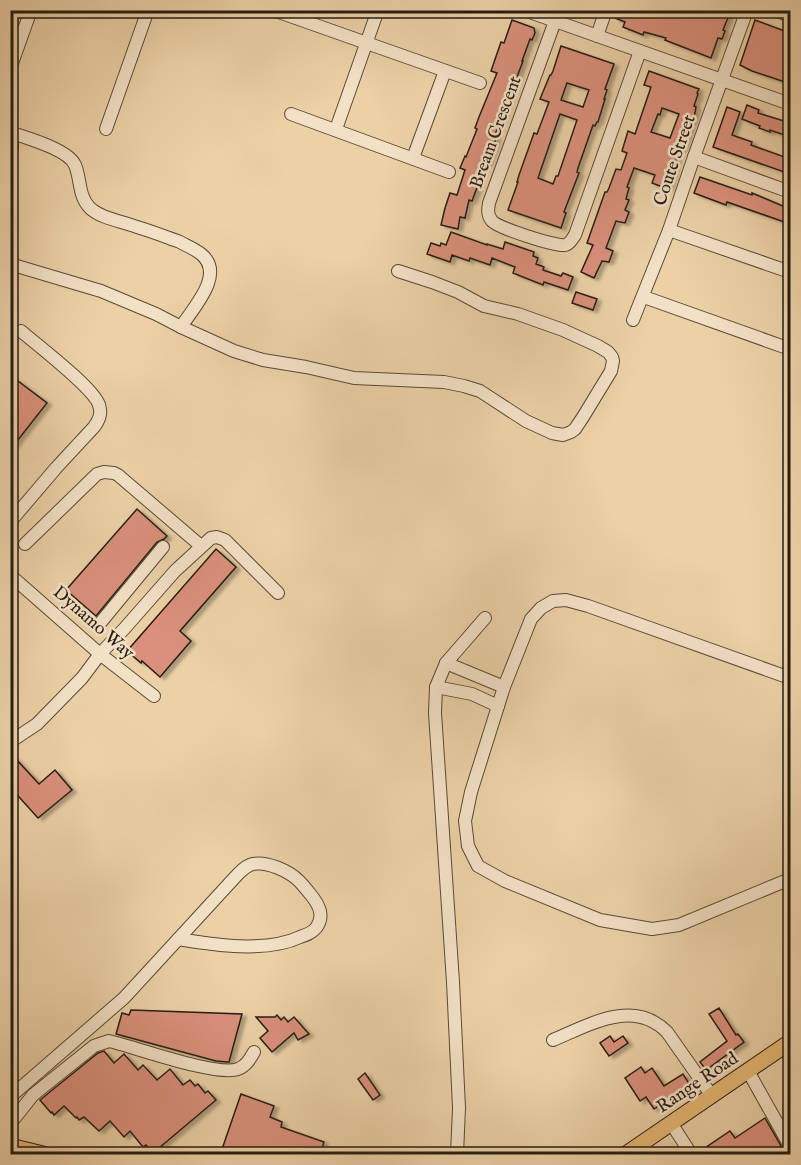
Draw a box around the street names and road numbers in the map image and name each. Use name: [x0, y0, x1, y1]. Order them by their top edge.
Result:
street label: Bream Crescent: [465, 73, 527, 192]
street label: Coute Street: [649, 112, 702, 209]
street label: Dynamo Way: [47, 581, 139, 665]
street label: Range Road: [653, 1047, 743, 1119]

